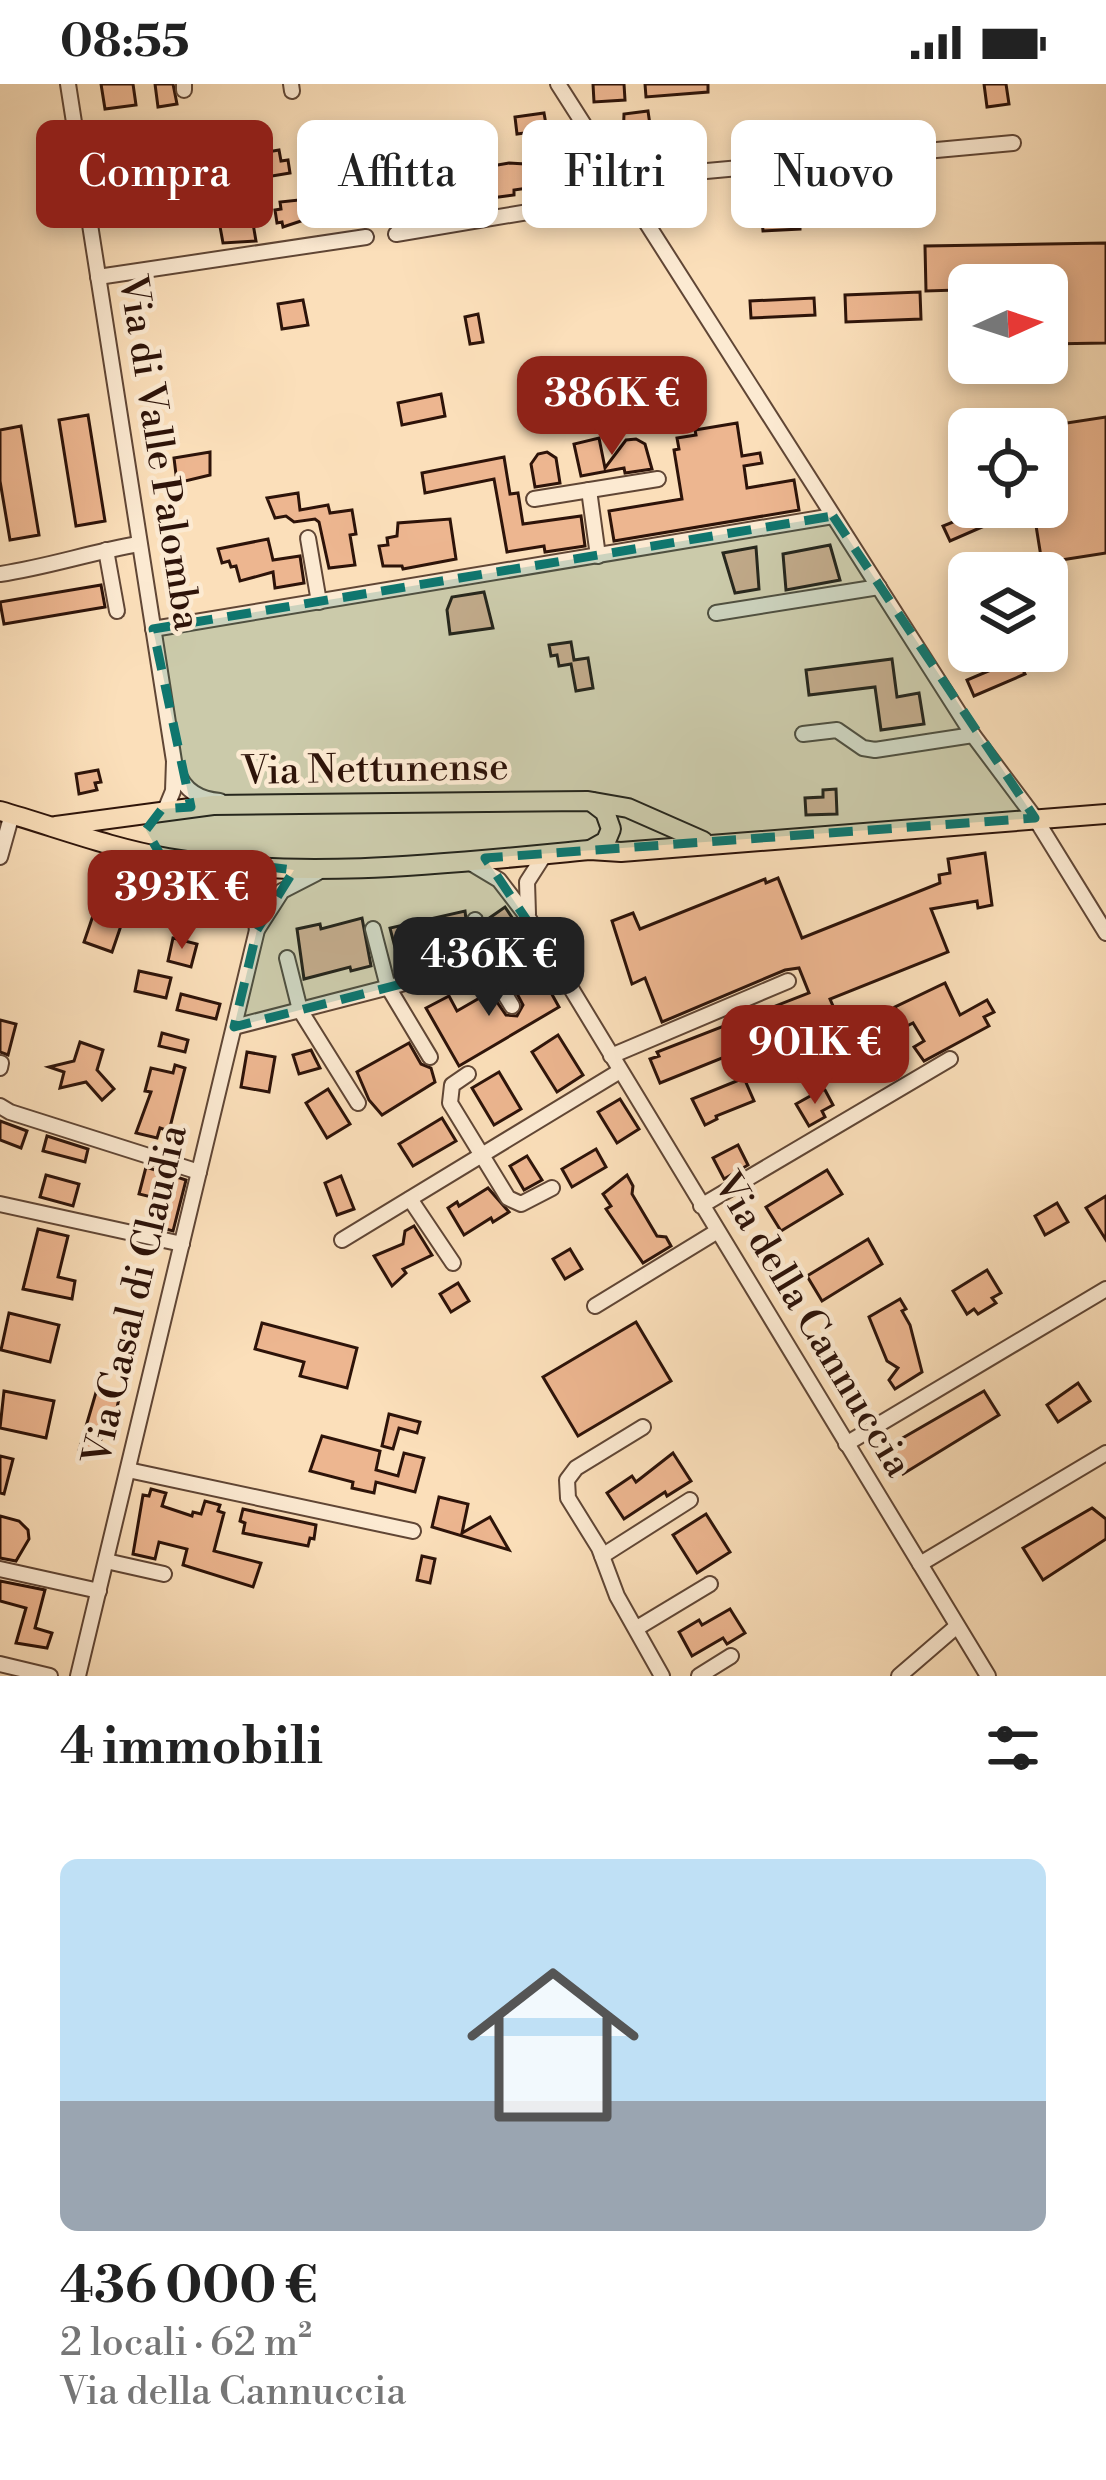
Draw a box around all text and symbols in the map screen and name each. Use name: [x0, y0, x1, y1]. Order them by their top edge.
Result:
text: 08:55: [60, 14, 190, 71]
chip: Compra: [36, 120, 273, 228]
chip: Affitta: [297, 120, 498, 228]
chip: Filtri: [522, 120, 707, 228]
chip: Nuovo: [731, 120, 936, 228]
north arrow: [948, 264, 1068, 384]
map controls: [948, 264, 1068, 672]
street label: Via di Valle Palomba: [107, 271, 211, 634]
pin: 386K €: [514, 356, 710, 458]
text: 386K €: [544, 370, 680, 419]
button: locate: [948, 408, 1068, 528]
button: layers: [948, 552, 1068, 672]
street label: Via Nettunense: [240, 743, 509, 797]
pin: 393K €: [84, 850, 280, 952]
text: 393K €: [115, 864, 249, 913]
pin: 436K €: [391, 917, 587, 1019]
text: 436K €: [420, 931, 558, 980]
pin: 901K €: [717, 1005, 913, 1107]
text: 901K €: [748, 1019, 882, 1068]
street label: Via Casal di Claudia: [73, 1120, 199, 1471]
street label: Via della Cannuccia: [701, 1163, 922, 1486]
icon: filters: [980, 1715, 1046, 1781]
text: 4 immobili: [60, 1716, 323, 1780]
icon: home: [445, 1937, 661, 2153]
text: 436 000 €: [60, 2255, 318, 2319]
text: 2 locali · 62 m²: [60, 2319, 312, 2368]
text: Via della Cannuccia: [60, 2368, 406, 2417]

